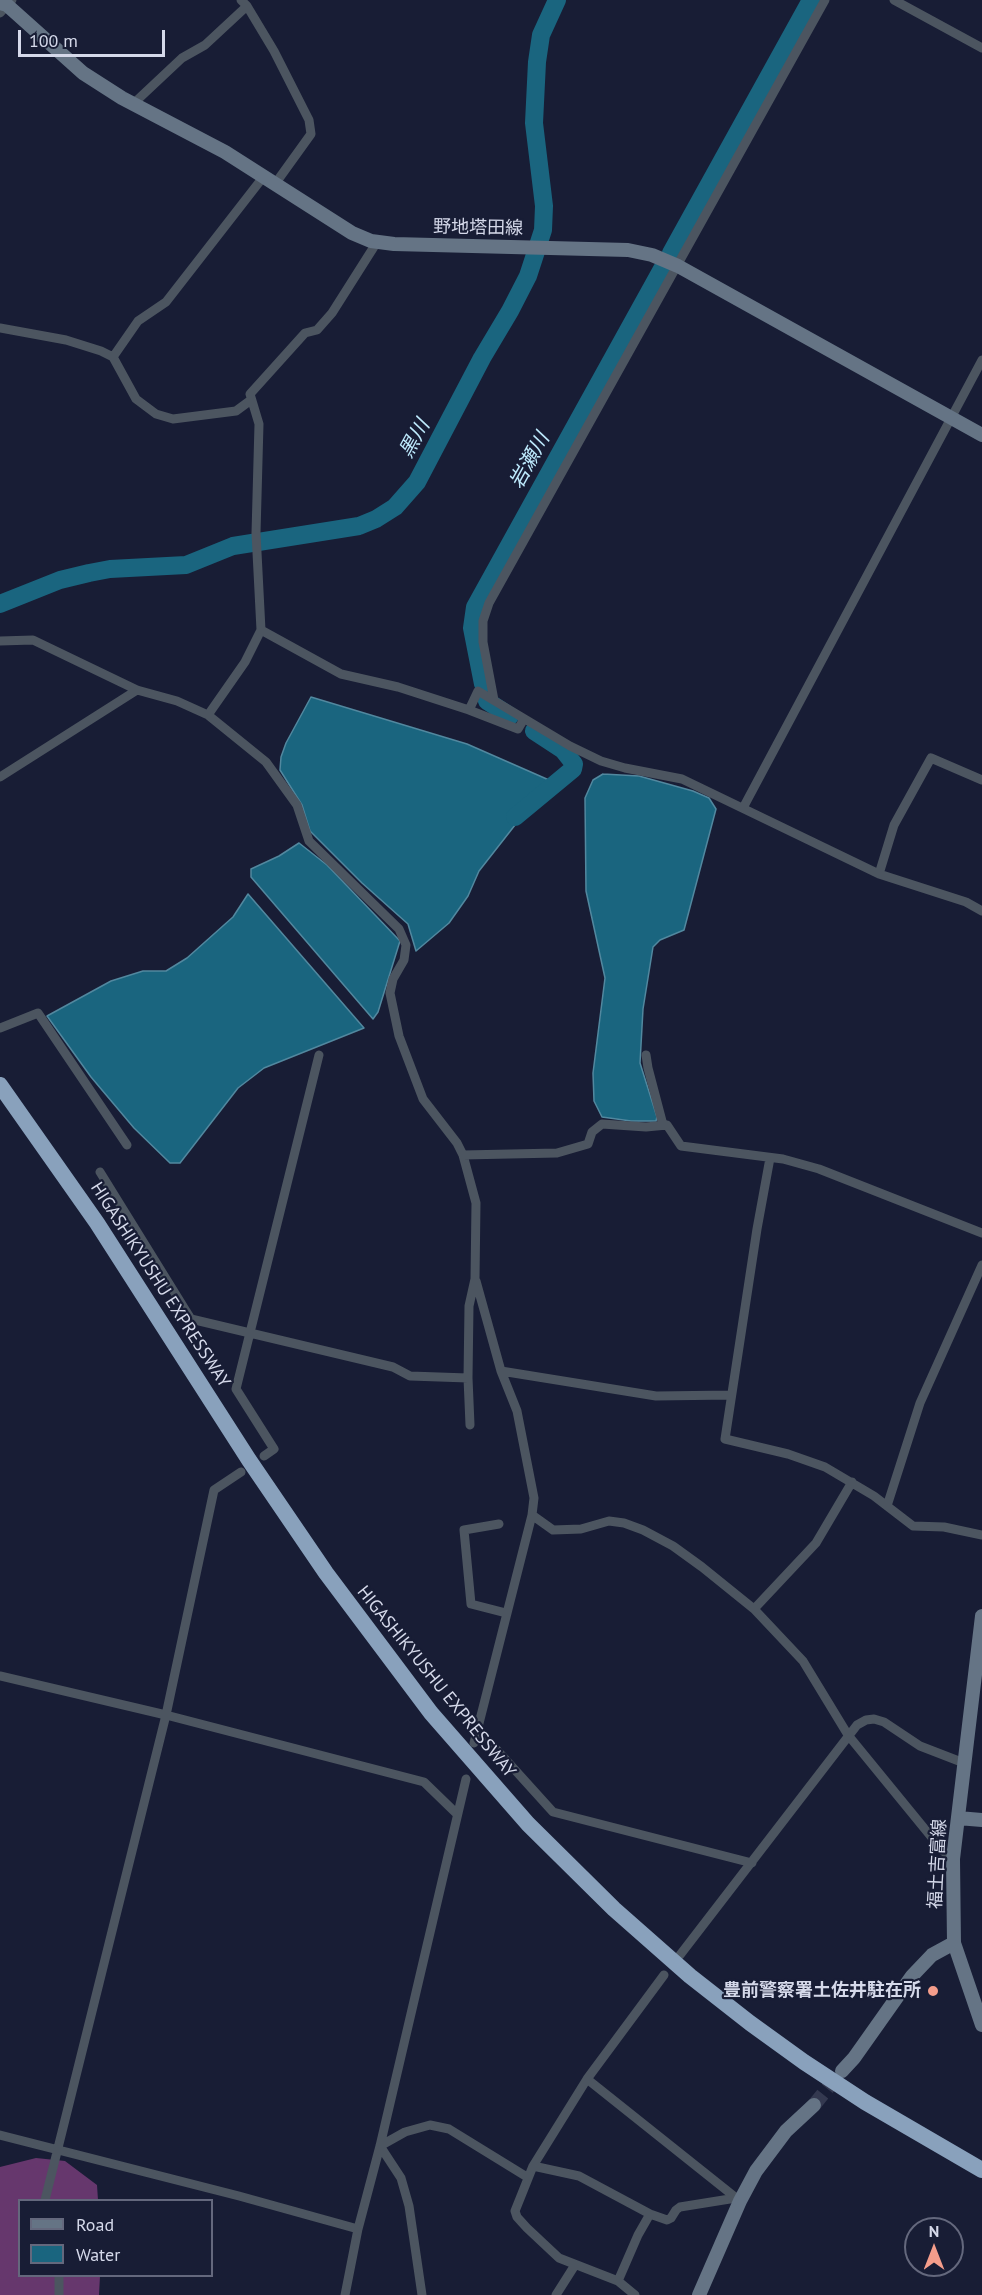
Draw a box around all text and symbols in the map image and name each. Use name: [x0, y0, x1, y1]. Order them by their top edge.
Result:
scale bar: [21, 18, 168, 56]
text: 100 m: [29, 29, 78, 52]
street label: 野地塔田線: [433, 216, 523, 240]
water label: 黒川: [395, 416, 435, 462]
water label: 岩瀬川: [505, 429, 555, 493]
street label: HIGASHIKYUSHU EXPRESSWAY: [86, 1178, 234, 1392]
street label: HIGASHIKYUSHU EXPRESSWAY: [352, 1582, 520, 1782]
street label: 福土吉富線: [925, 1818, 951, 1910]
place label: 豊前警察署土佐井駐在所: [723, 1980, 921, 2002]
marker: 豊前警察署土佐井駐在所: [926, 1984, 940, 1998]
legend: [18, 2199, 213, 2277]
text: Road: [76, 2213, 114, 2236]
north arrow: [904, 2217, 964, 2277]
text: N: [929, 2221, 939, 2241]
text: Water: [76, 2243, 120, 2266]

